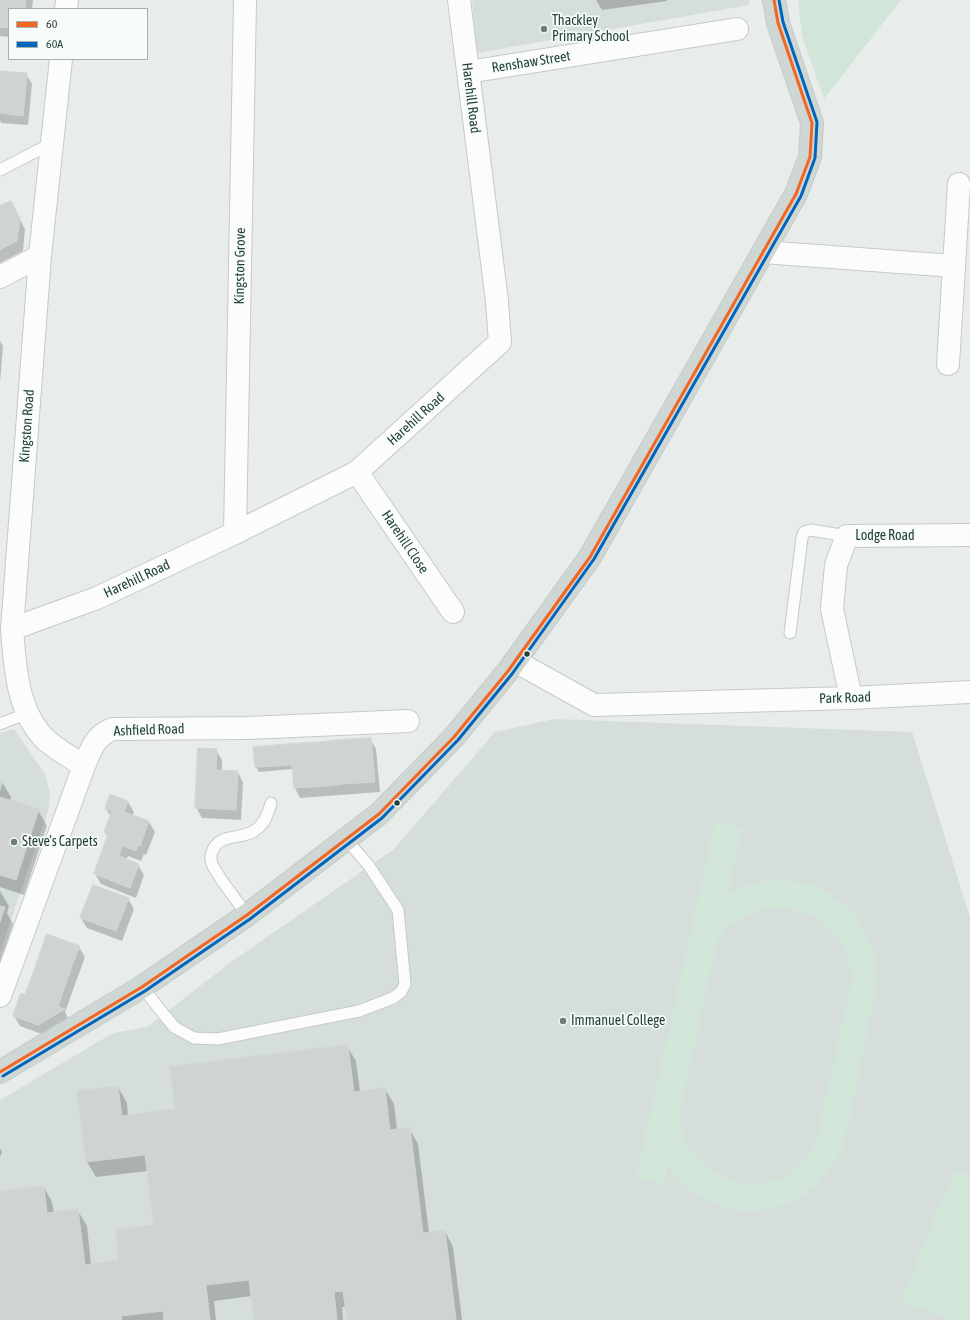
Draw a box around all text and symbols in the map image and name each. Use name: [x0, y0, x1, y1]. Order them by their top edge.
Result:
legend: [8, 8, 148, 60]
place label: Thackley Primary School: [552, 13, 629, 46]
text: 60: [46, 17, 57, 31]
marker: Thackley Primary School: [539, 24, 549, 34]
text: 60A: [46, 37, 63, 51]
street label: Renshaw Street: [490, 47, 572, 77]
street label: Harehill Road: [458, 62, 484, 134]
street label: Kingston Grove: [231, 227, 249, 305]
street label: Kingston Road: [16, 389, 38, 463]
street label: Harehill Road: [384, 389, 448, 449]
street label: Harehill Close: [378, 507, 432, 577]
street label: Lodge Road: [855, 528, 915, 544]
street label: Harehill Road: [101, 556, 173, 602]
unlabelled marker: [522, 649, 532, 659]
street label: Park Road: [819, 689, 871, 707]
street label: Ashfield Road: [113, 720, 185, 740]
unlabelled marker: [392, 798, 402, 808]
place label: Steve's Carpets: [22, 834, 98, 850]
marker: Steve's Carpets: [9, 837, 19, 847]
place label: Immanuel College: [571, 1013, 665, 1029]
marker: Immanuel College: [558, 1016, 568, 1026]

